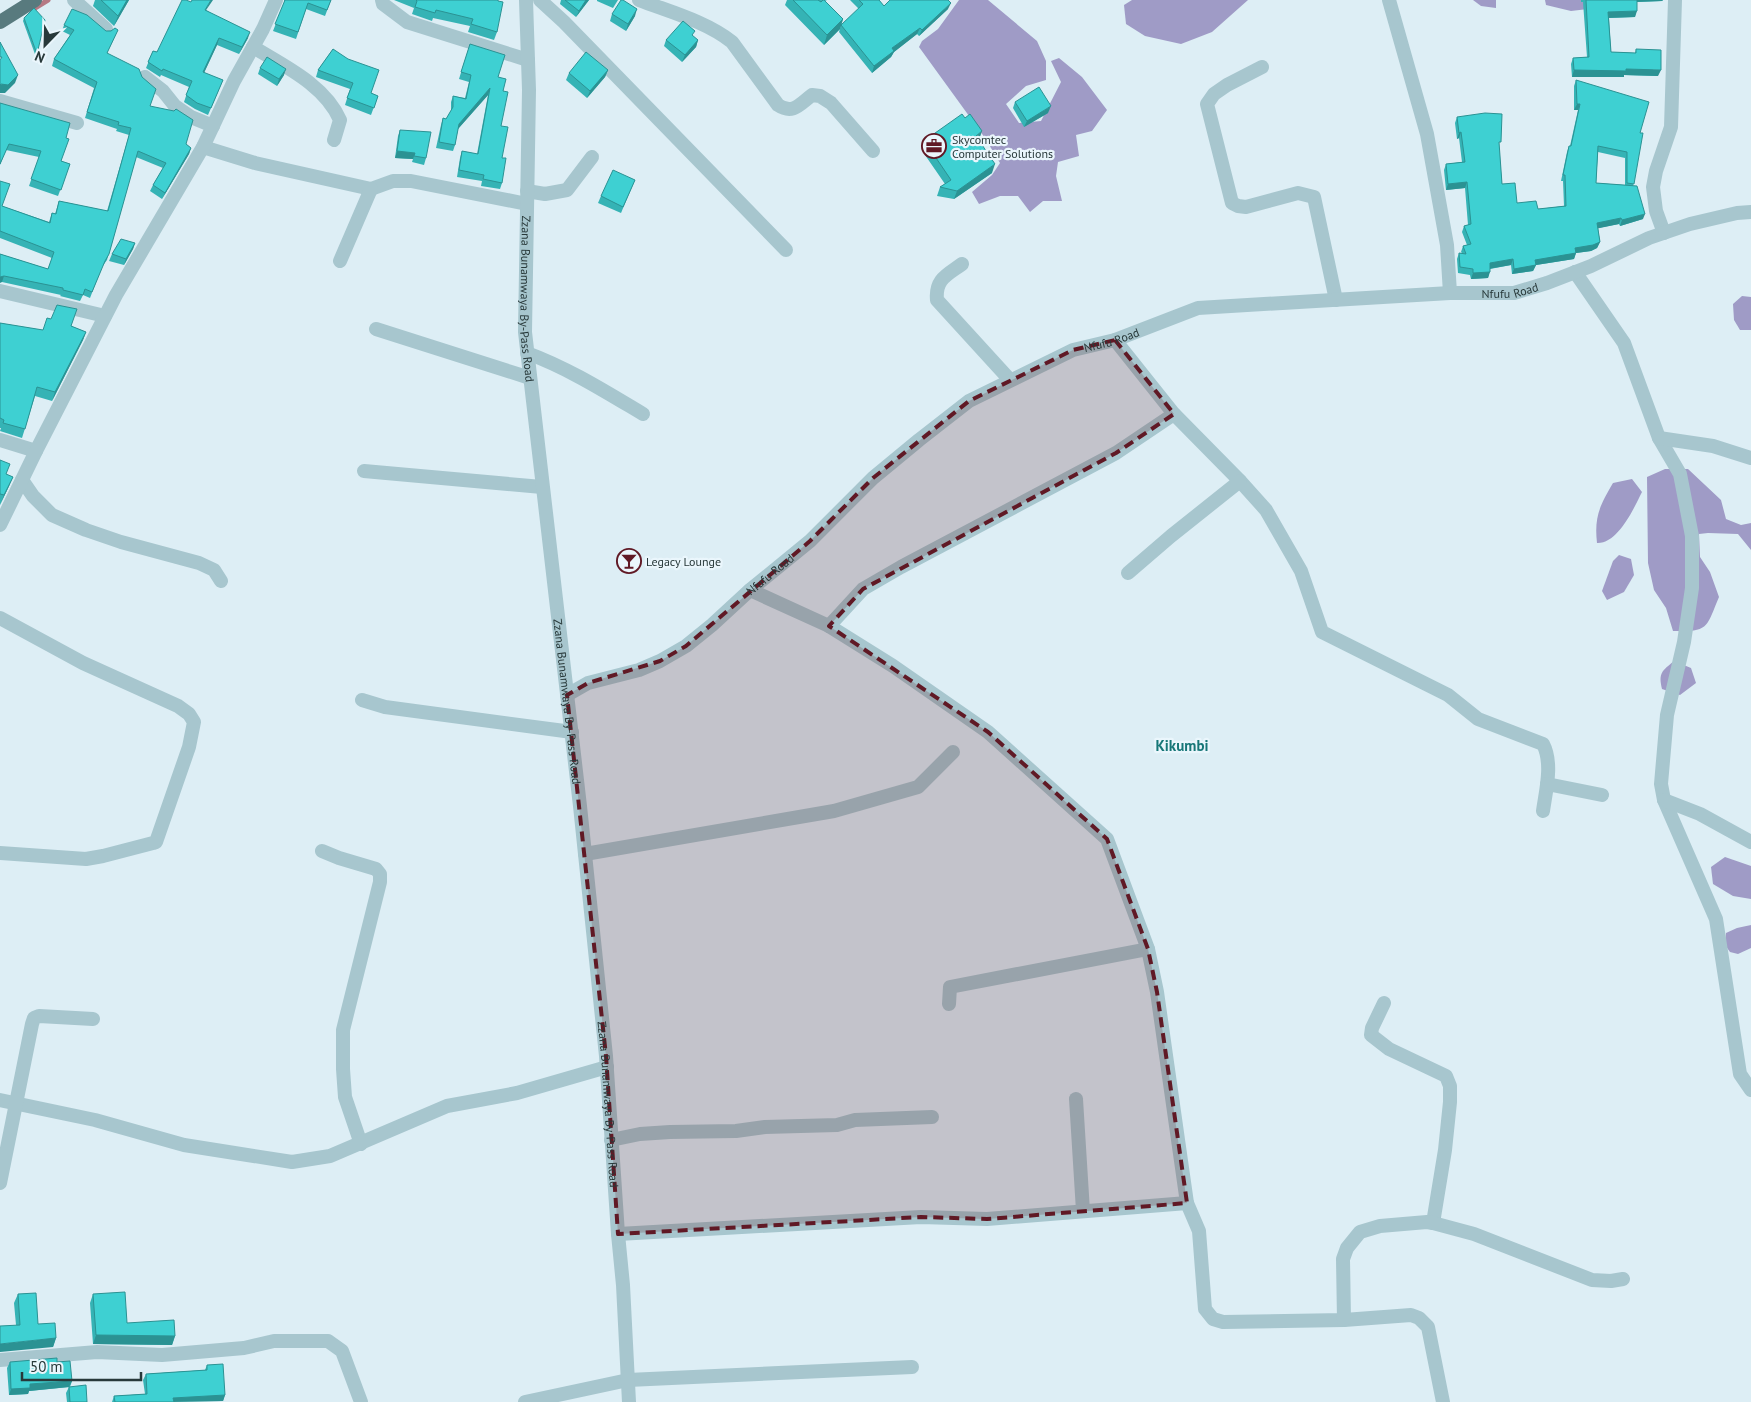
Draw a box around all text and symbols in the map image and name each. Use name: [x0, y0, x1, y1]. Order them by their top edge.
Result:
north arrow: [20, 20, 70, 70]
text: N: [32, 47, 48, 67]
place label: Skycomtec Computer Solutions: [952, 132, 1053, 161]
office icon: Skycomtec Computer Solutions: [921, 133, 947, 159]
street label: Zzana Bunamwaya By-Pass Road: [517, 216, 538, 383]
street label: Nfufu Road: [1482, 279, 1540, 301]
street label: Nfufu Road: [1082, 324, 1141, 355]
bar icon: Legacy Lounge: [616, 548, 642, 574]
street label: Nfufu Road: [743, 550, 796, 598]
place label: Legacy Lounge: [646, 554, 721, 569]
street label: Zzana Bunamwaya By-Pass Road: [551, 618, 585, 785]
district label: Kikumbi: [1156, 736, 1208, 755]
street label: Zzana Bunamwaya By-Pass Road: [595, 1021, 622, 1188]
scale bar: [22, 1350, 141, 1382]
text: 50 m: [30, 1357, 63, 1376]

